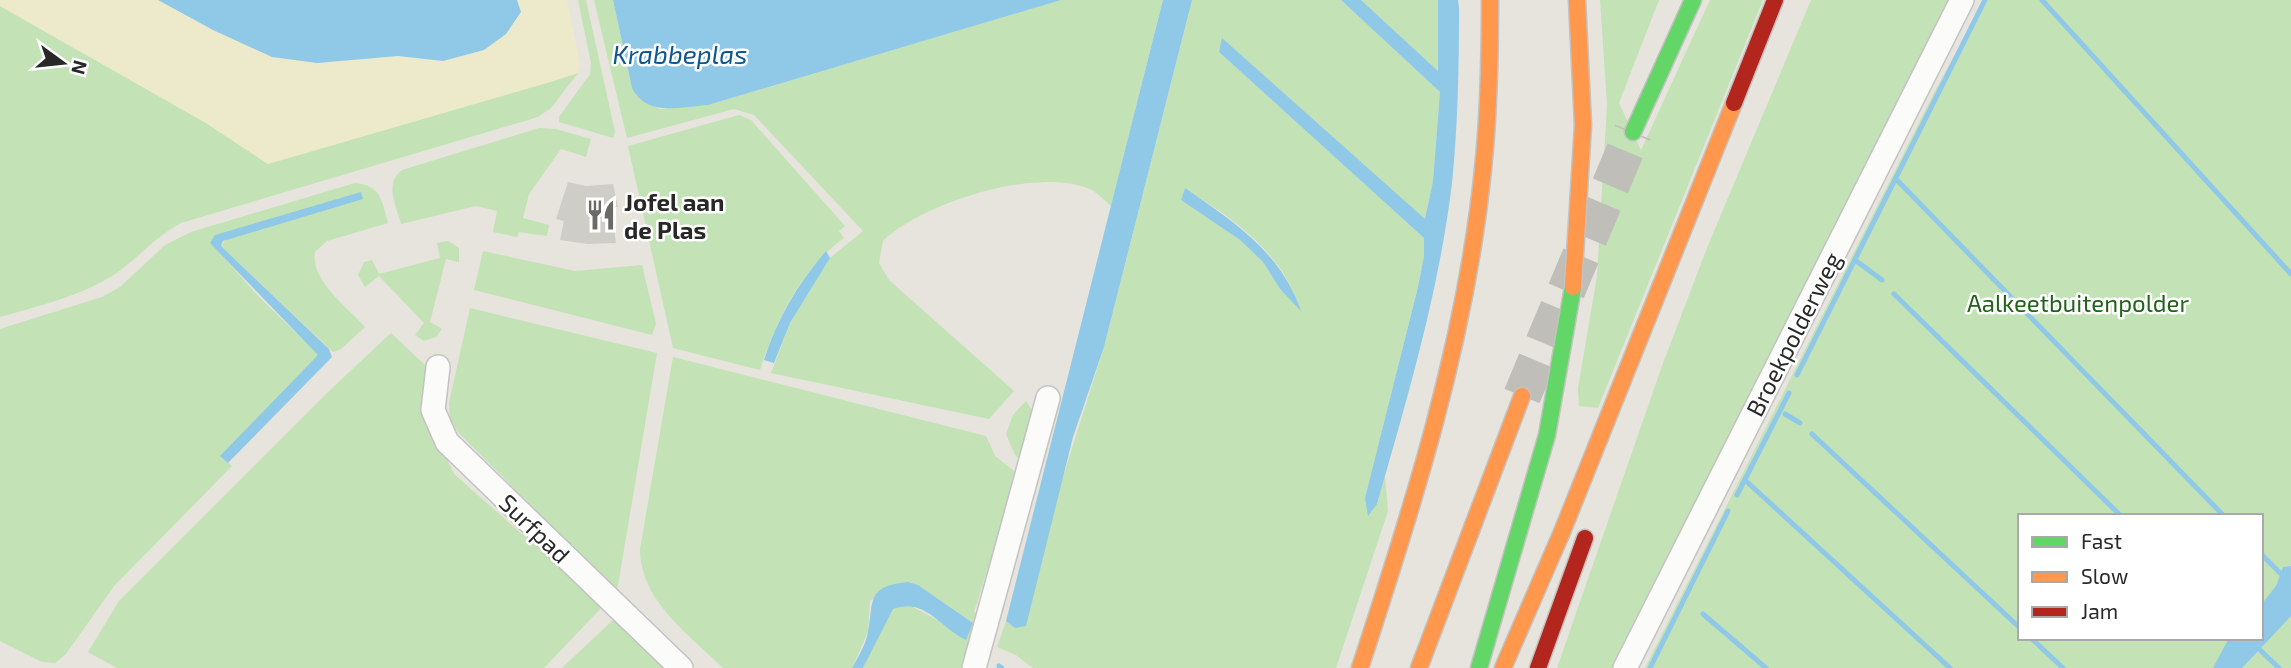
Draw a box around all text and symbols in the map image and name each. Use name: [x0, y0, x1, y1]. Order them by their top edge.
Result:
north arrow: [28, 28, 98, 98]
water label: Krabbeplas: [613, 38, 747, 69]
text: N: [67, 58, 93, 77]
place label: Jofel aan de Plas: [624, 187, 724, 244]
restaurant icon: Jofel aan de Plas: [584, 198, 618, 232]
street label: Broekpolderweg: [1739, 247, 1847, 421]
park label: Aalkeetbuitenpolder: [1967, 288, 2189, 317]
street label: Surfpad: [494, 487, 576, 569]
legend: [2018, 514, 2263, 640]
text: Fast: [2081, 528, 2122, 553]
text: Slow: [2081, 563, 2128, 588]
text: Jam: [2081, 598, 2118, 623]

